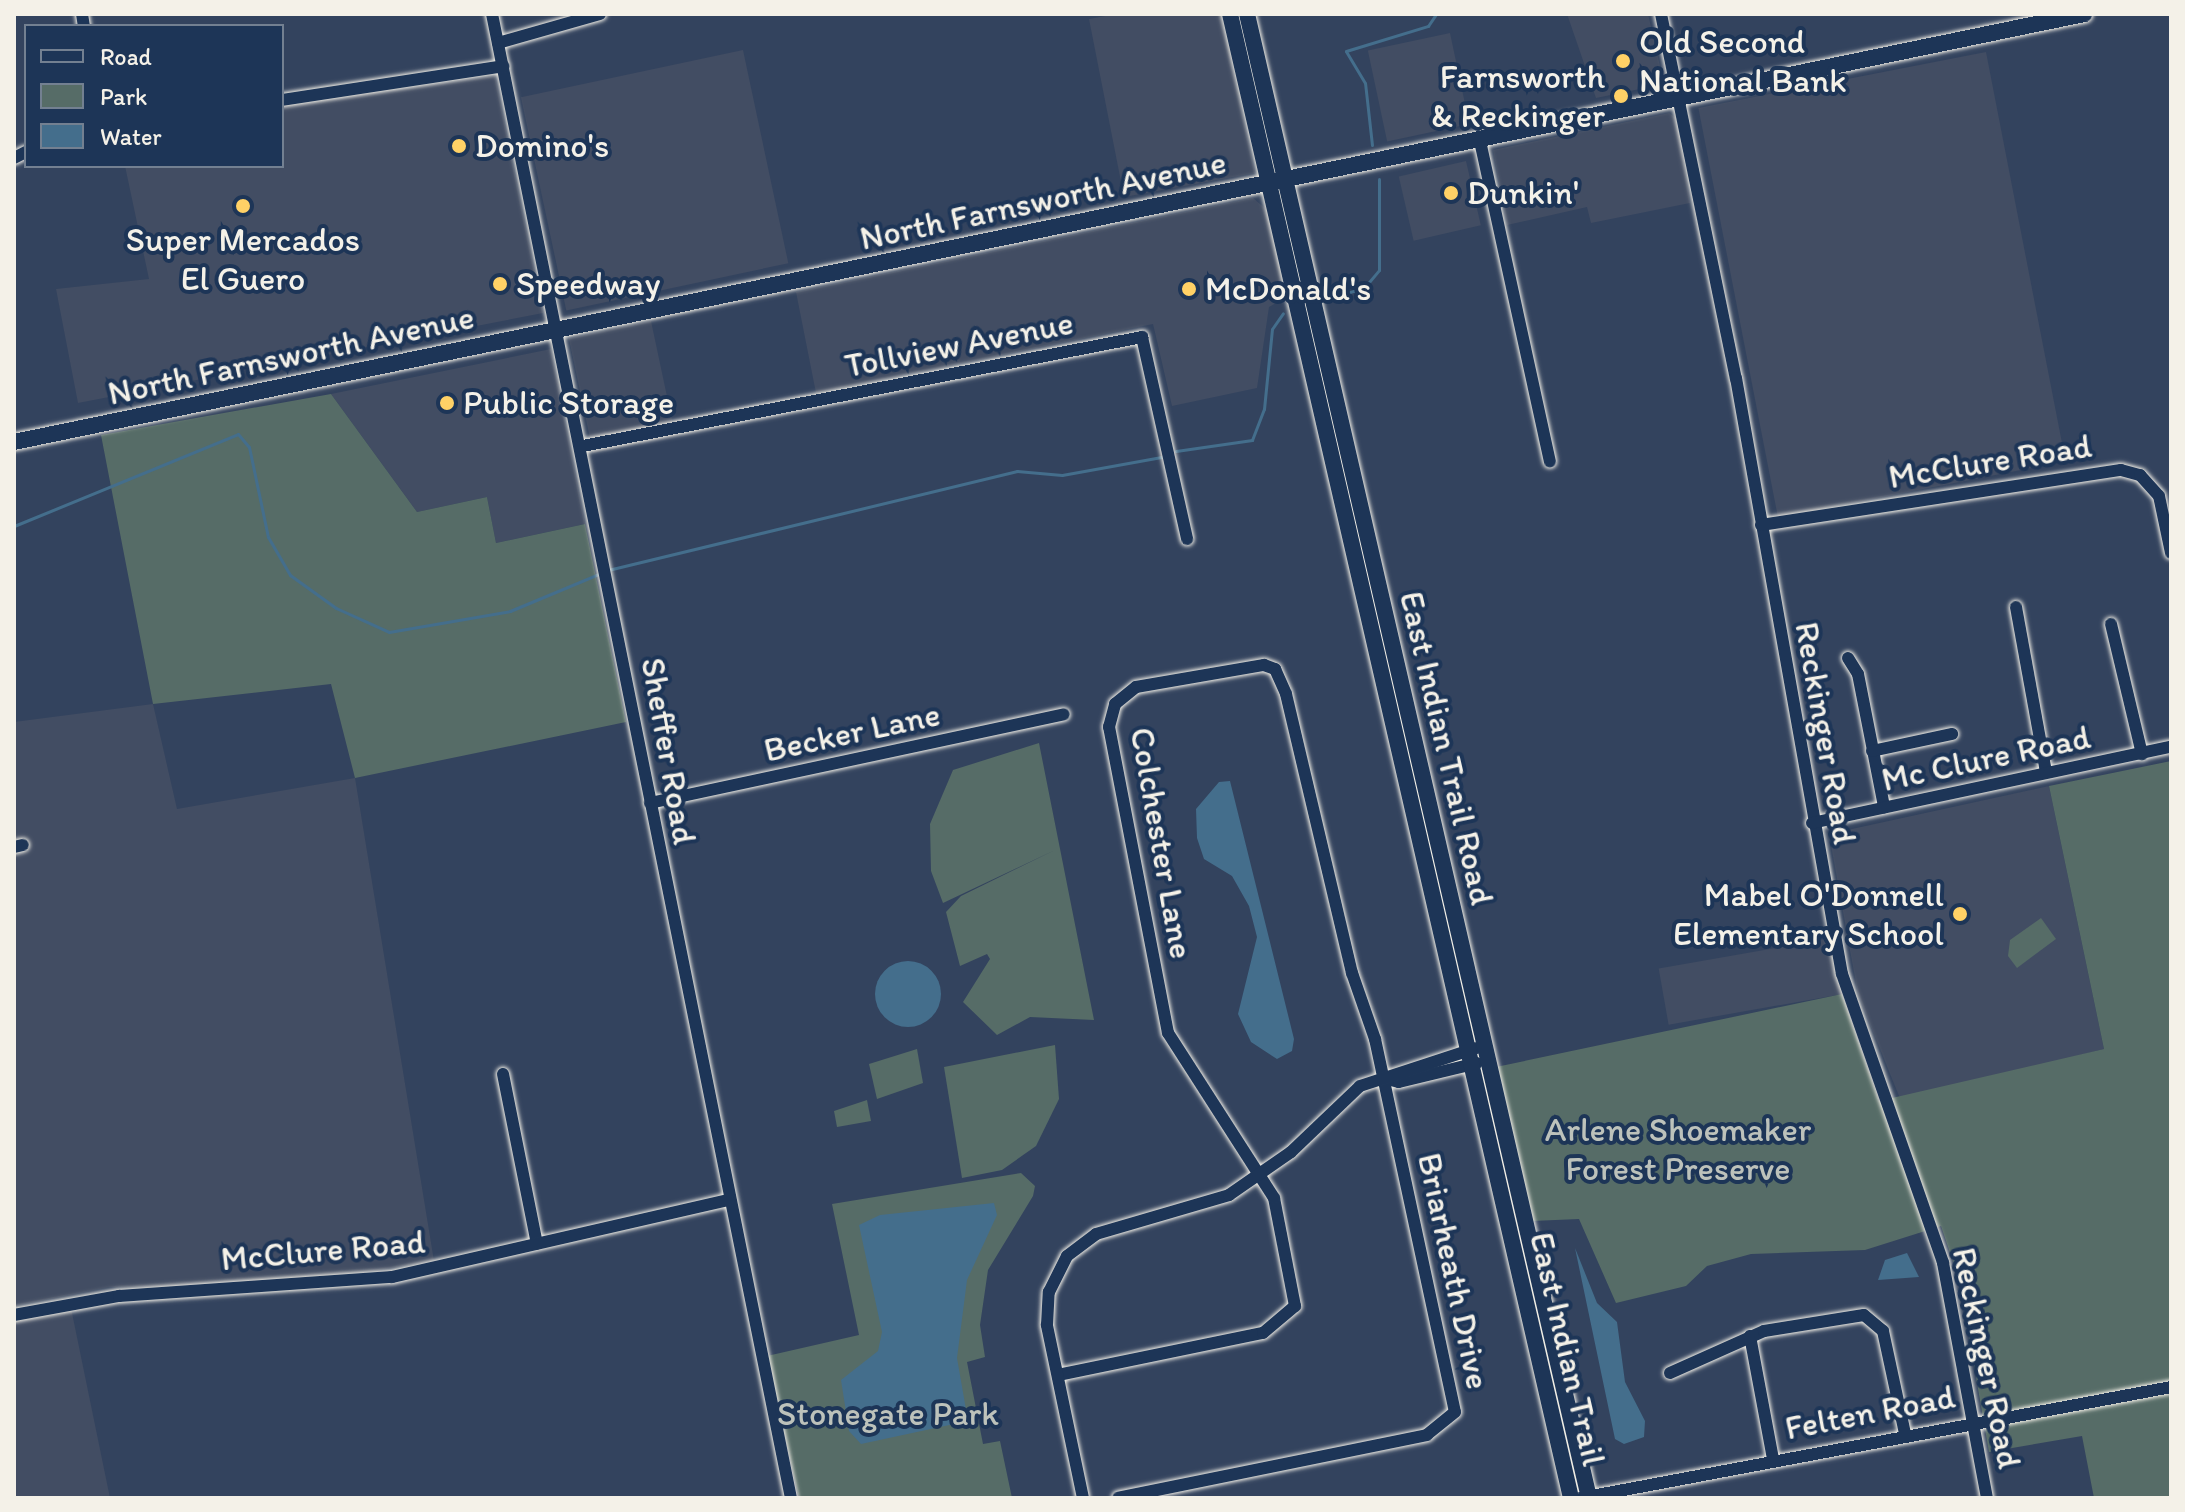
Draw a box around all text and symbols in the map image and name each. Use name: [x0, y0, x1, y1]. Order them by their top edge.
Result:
place label: Old Second National Bank: [1639, 21, 1848, 100]
legend: [24, 24, 284, 168]
text: Road: [100, 42, 152, 71]
marker: Old Second National Bank: [1614, 52, 1632, 70]
place label: Farnsworth & Reckinger: [1431, 56, 1605, 136]
text: Park: [100, 82, 147, 111]
marker: Farnsworth & Reckinger: [1612, 87, 1630, 105]
text: Water: [100, 122, 162, 151]
place label: Domino's: [475, 126, 609, 166]
marker: Domino's: [450, 137, 468, 155]
street label: North Farnsworth Avenue: [857, 141, 1229, 259]
place label: Dunkin': [1467, 173, 1579, 213]
marker: Dunkin': [1442, 184, 1460, 202]
marker: Super Mercados El Guero: [234, 197, 252, 215]
place label: Super Mercados El Guero: [127, 219, 359, 298]
place label: Speedway: [516, 264, 660, 304]
place label: McDonald's: [1205, 269, 1371, 309]
marker: Speedway: [491, 275, 509, 293]
marker: McDonald's: [1180, 280, 1198, 298]
street label: North Farnsworth Avenue: [105, 296, 477, 414]
street label: Tollview Avenue: [842, 302, 1076, 386]
place label: Public Storage: [463, 383, 673, 423]
marker: Public Storage: [438, 394, 456, 412]
street label: McClure Road: [1886, 425, 2094, 497]
street label: East Indian Trail Road: [1391, 587, 1503, 909]
street label: Reckinger Road: [1786, 618, 1866, 848]
street label: Sheffer Road: [633, 655, 705, 847]
street label: Becker Lane: [760, 693, 944, 771]
street label: Mc Clure Road: [1879, 716, 2093, 800]
street label: Colchester Lane: [1122, 724, 1202, 962]
place label: Mabel O'Donnell Elementary School: [1673, 874, 1944, 954]
marker: Mabel O'Donnell Elementary School: [1951, 905, 1969, 923]
park label: Arlene Shoemaker Forest Preserve: [1544, 1109, 1812, 1188]
street label: Briarheath Drive: [1409, 1149, 1499, 1393]
street label: McClure Road: [220, 1221, 426, 1279]
street label: East Indian Trail: [1521, 1227, 1615, 1471]
street label: Reckinger Road: [1944, 1244, 2030, 1472]
street label: Felten Road: [1782, 1376, 1958, 1448]
park label: Stonegate Park: [777, 1394, 999, 1434]

